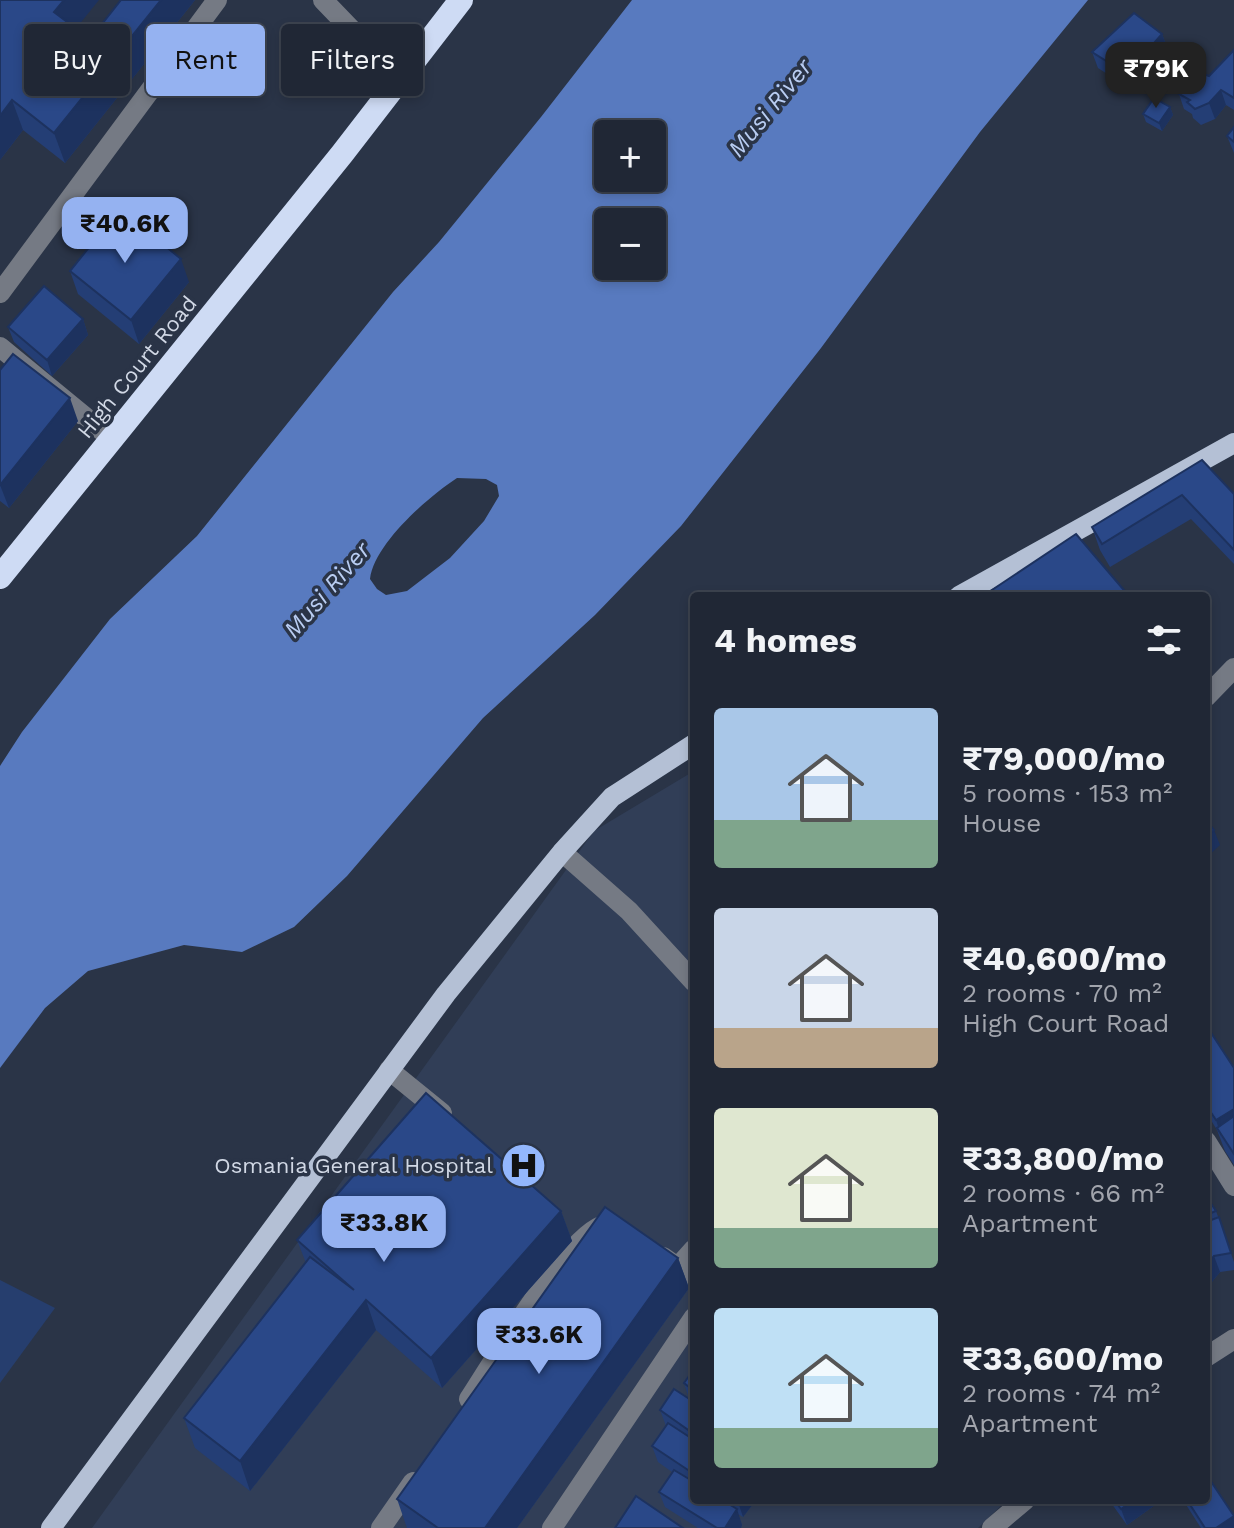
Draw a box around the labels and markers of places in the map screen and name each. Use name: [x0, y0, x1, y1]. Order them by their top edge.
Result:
pin: ₹79K: [1109, 42, 1203, 110]
pin: ₹40.6K: [60, 197, 190, 265]
hospital icon: Osmania General Hospital: [500, 1141, 548, 1189]
place label: Osmania General Hospital: [214, 1153, 493, 1178]
pin: ₹33.8K: [319, 1196, 449, 1264]
pin: ₹33.6K: [474, 1308, 604, 1376]

